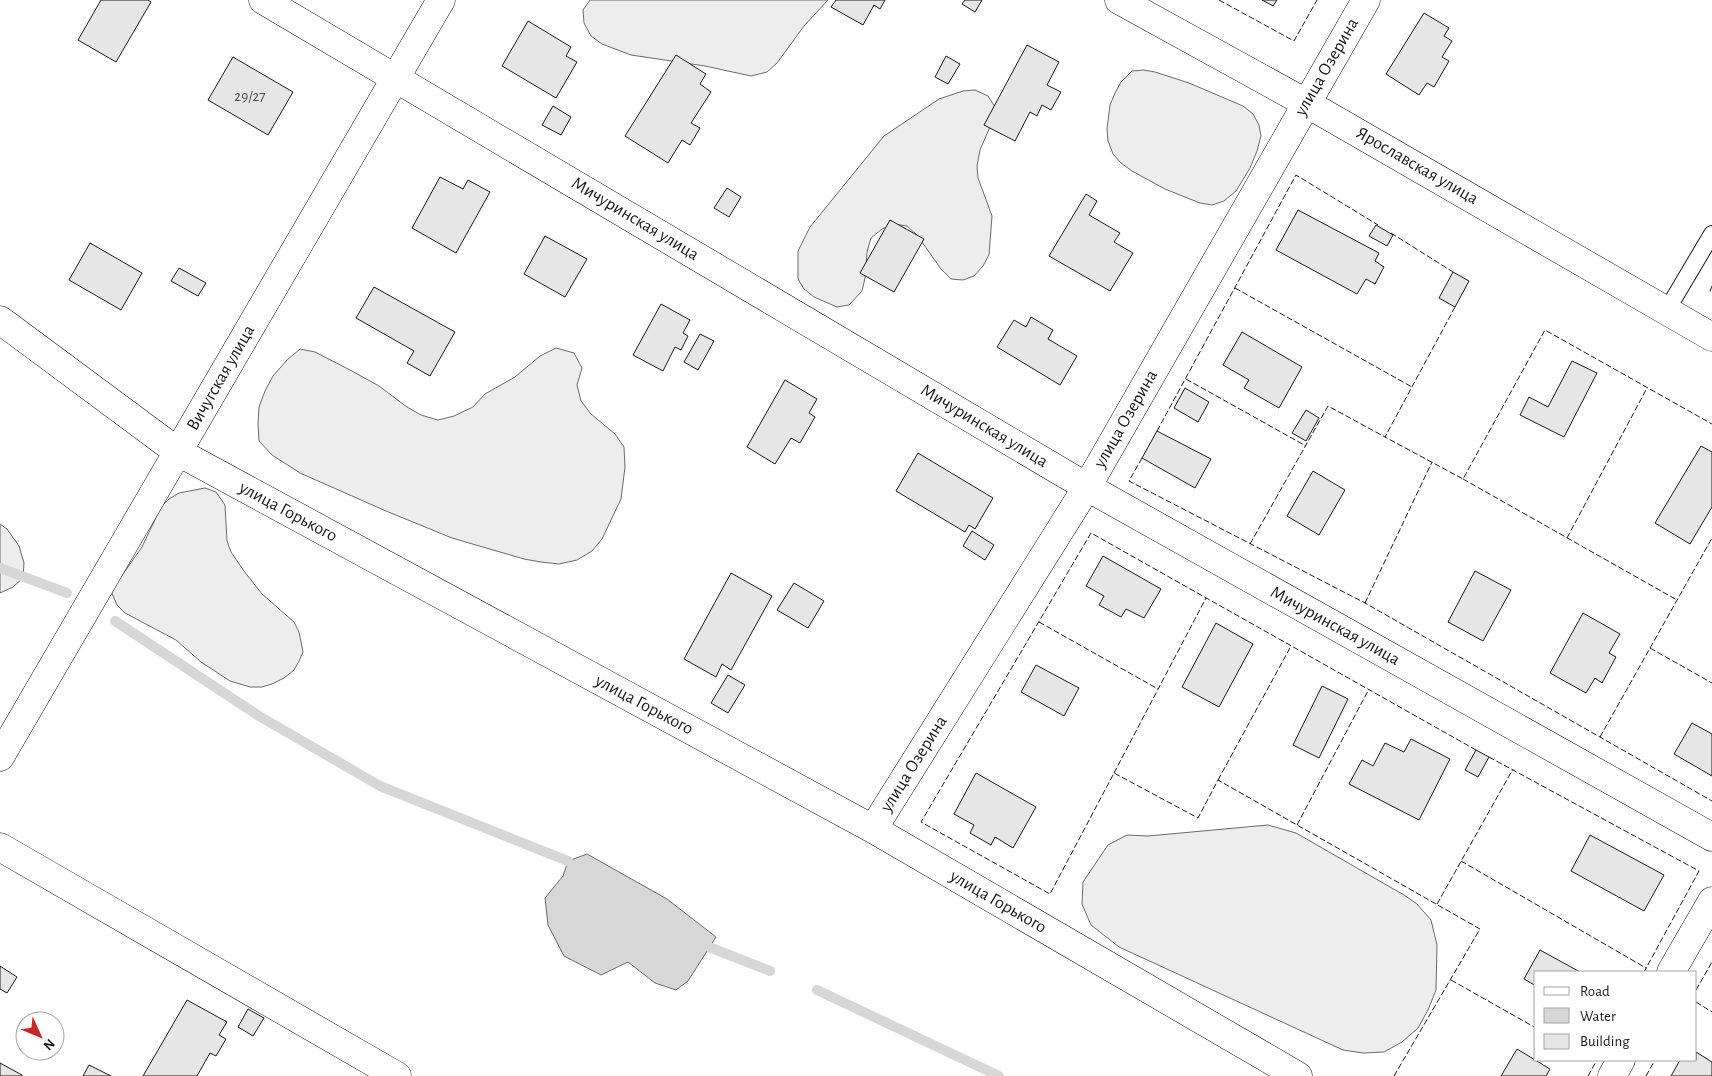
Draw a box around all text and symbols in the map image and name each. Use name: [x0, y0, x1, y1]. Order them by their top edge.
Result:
street label: улица Озерина: [1291, 15, 1362, 120]
house number: 29/27: [234, 89, 266, 104]
street label: Ярославская улица: [1353, 124, 1481, 208]
street label: Мичуринская улица: [568, 174, 702, 264]
street label: Вичугская улица: [184, 322, 258, 434]
street label: улица Озерина: [1090, 367, 1161, 472]
street label: Мичуринская улица: [917, 381, 1051, 471]
street label: улица Горького: [235, 478, 340, 545]
street label: Мичуринская улица: [1267, 583, 1403, 669]
street label: улица Горького: [591, 671, 696, 738]
street label: улица Озерина: [877, 713, 951, 816]
street label: улица Горького: [946, 867, 1049, 937]
legend: [1534, 971, 1697, 1061]
text: Road: [1580, 984, 1610, 999]
text: Water: [1580, 1009, 1616, 1024]
north arrow: [15, 1011, 65, 1061]
text: Building: [1580, 1034, 1630, 1049]
text: N: [40, 1036, 57, 1053]

